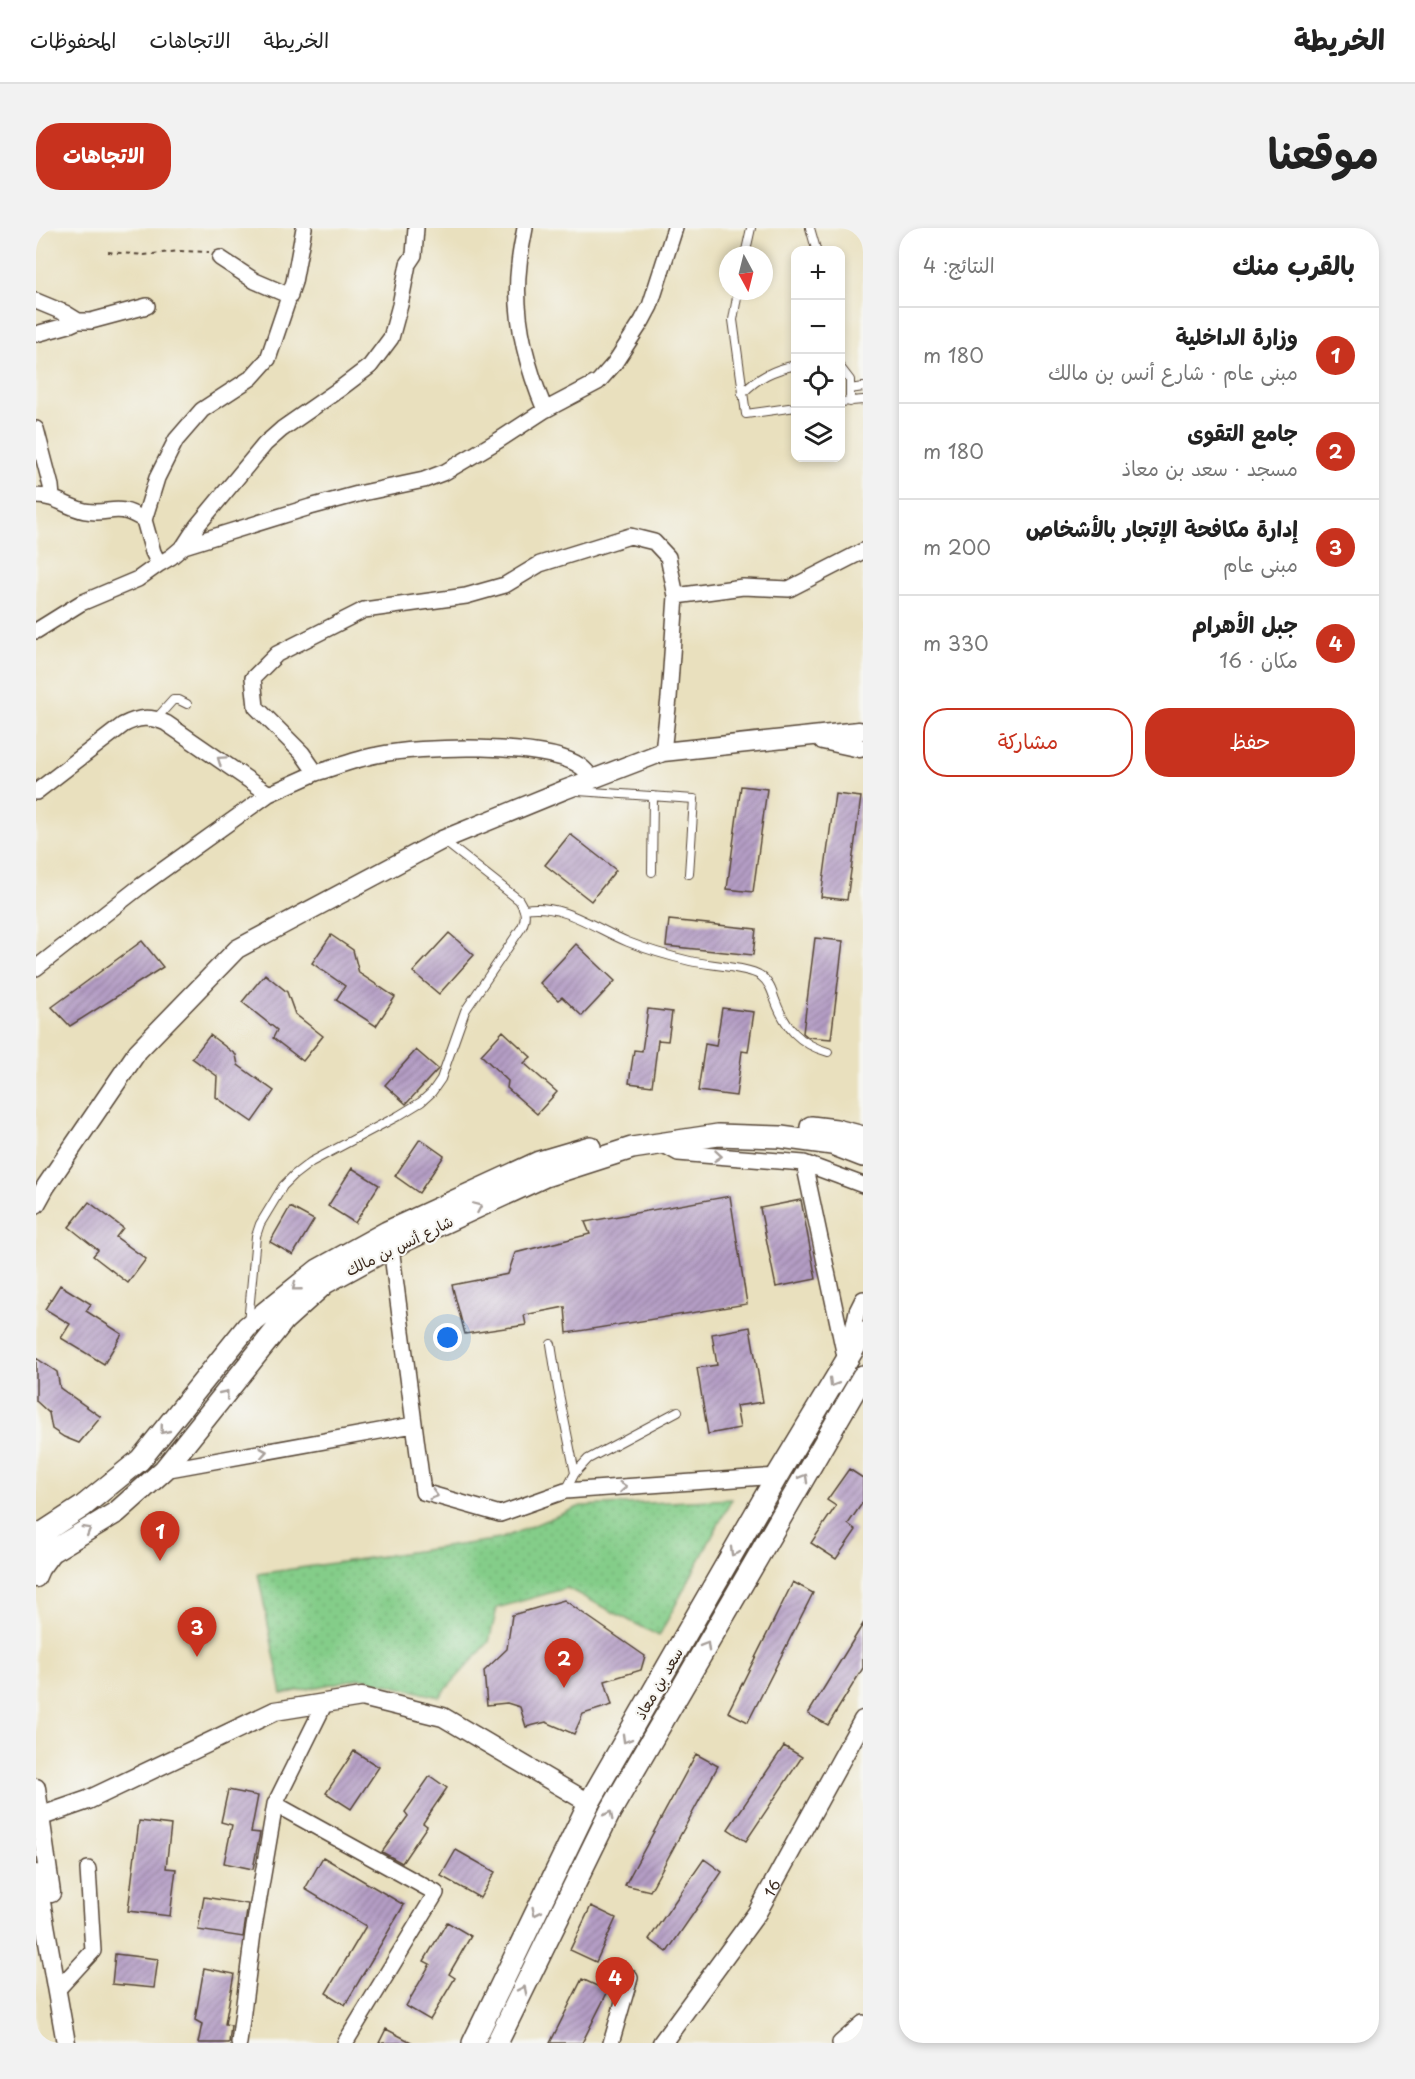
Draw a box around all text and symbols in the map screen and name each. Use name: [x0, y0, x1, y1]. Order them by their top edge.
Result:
text: الخريطة: [1294, 17, 1385, 60]
text: المحفوظات: [30, 23, 116, 55]
text: الاتجاهات: [149, 23, 231, 55]
text: الخريطة: [264, 23, 329, 55]
text: موقعنا: [1268, 120, 1379, 183]
button: الاتجاهات: [36, 123, 171, 190]
text: بالقرب منك: [1233, 245, 1355, 284]
north arrow: [719, 246, 773, 300]
map controls: [791, 246, 845, 462]
button: +: [791, 246, 845, 300]
text: النتائج: 4: [923, 250, 995, 280]
button: −: [791, 300, 845, 354]
text: وزارة الداخلية: [1176, 319, 1298, 352]
text: 180 m: [923, 340, 984, 370]
text: 1: [1331, 340, 1340, 370]
button: locate: [791, 354, 845, 408]
text: مبنى عام · شارع أنس بن مالك: [1048, 357, 1298, 387]
button: layers: [791, 408, 845, 462]
text: جامع التقوى: [1187, 415, 1298, 448]
text: 180 m: [923, 436, 984, 466]
text: 2: [1328, 436, 1343, 466]
text: مسجد · سعد بن معاذ: [1121, 453, 1298, 483]
text: إدارة مكافحة الإتجار بالأشخاص: [1026, 511, 1298, 544]
text: 200 m: [923, 532, 991, 562]
text: 3: [1329, 532, 1342, 562]
text: مبنى عام: [1223, 549, 1298, 579]
text: جبل الأهرام: [1192, 607, 1298, 640]
text: 330 m: [923, 628, 989, 658]
text: 4: [1329, 628, 1342, 658]
text: مكان · 16: [1219, 645, 1298, 675]
button: مشاركة: [923, 708, 1133, 777]
button: حفظ: [1145, 708, 1355, 777]
one-way arrow: [217, 756, 228, 767]
one-way arrow: [714, 1149, 723, 1162]
one-way arrow: [471, 1202, 482, 1214]
street label: شارع أنس بن مالك: [341, 1209, 457, 1281]
one-way arrow: [292, 1280, 303, 1291]
your location: [433, 1323, 462, 1352]
one-way arrow: [828, 1377, 840, 1388]
one-way arrow: [217, 1390, 228, 1401]
one-way arrow: [161, 1423, 172, 1434]
one-way arrow: [258, 1446, 268, 1459]
one-way arrow: [797, 1474, 808, 1484]
one-way arrow: [618, 1481, 627, 1494]
one-way arrow: [428, 1488, 439, 1500]
pin: 1: [140, 1512, 180, 1561]
one-way arrow: [81, 1526, 91, 1537]
one-way arrow: [730, 1545, 741, 1556]
pin: 3: [178, 1608, 216, 1657]
pin: 2: [544, 1638, 584, 1688]
one-way arrow: [699, 1642, 710, 1653]
street label: سعد بن معاذ: [628, 1643, 688, 1723]
one-way arrow: [621, 1732, 633, 1743]
one-way arrow: [601, 1811, 613, 1822]
street label: 16: [757, 1874, 785, 1901]
one-way arrow: [532, 1905, 544, 1916]
pin: 4: [596, 1958, 634, 2007]
one-way arrow: [515, 1986, 527, 1997]

